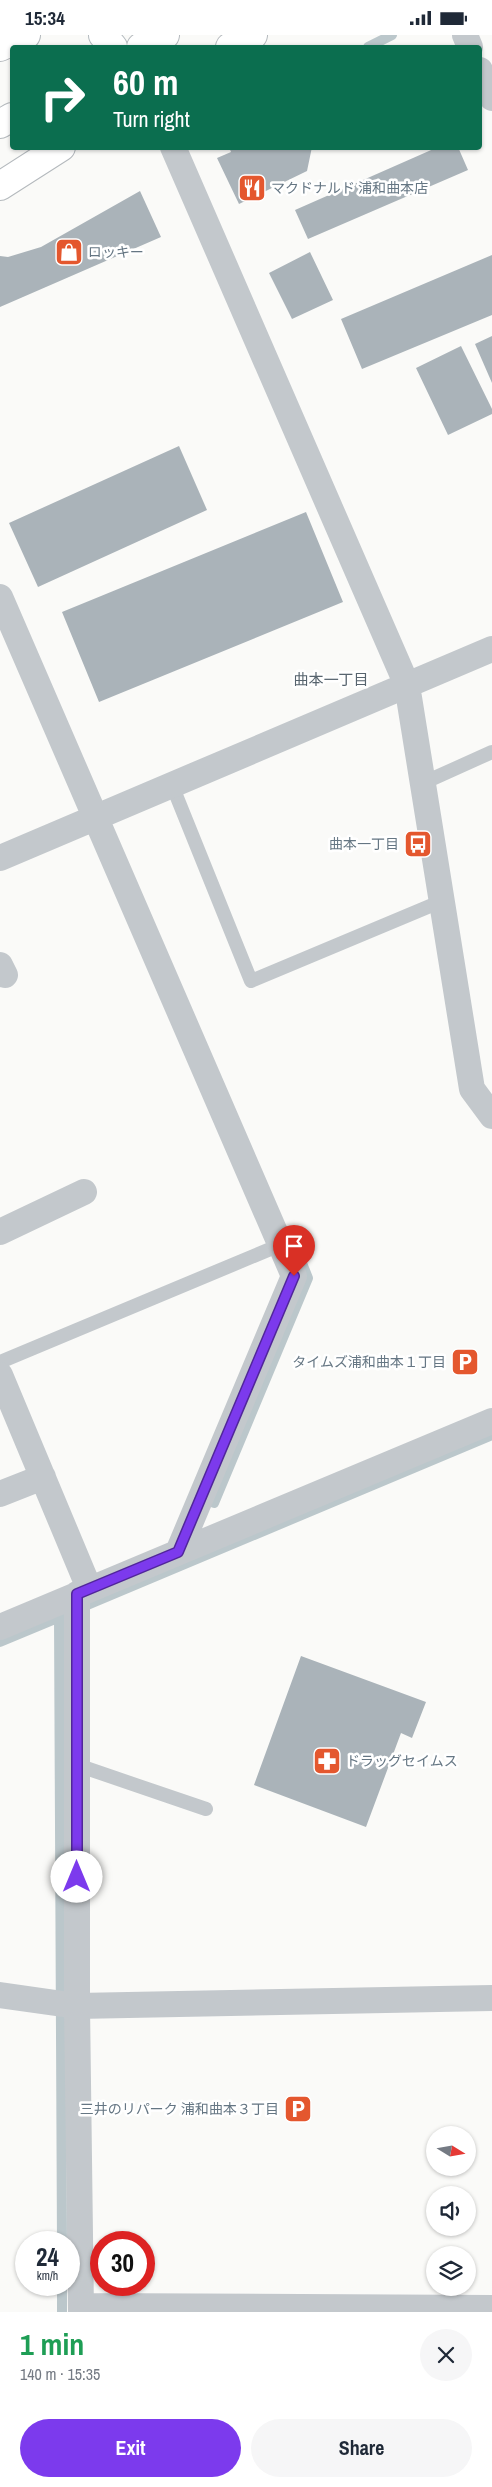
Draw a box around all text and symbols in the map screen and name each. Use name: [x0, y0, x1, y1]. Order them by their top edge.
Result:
text: 15:34: [25, 5, 65, 31]
text: 60 m: [113, 59, 178, 106]
icon: right: [30, 65, 95, 130]
text: Turn right: [113, 104, 190, 134]
restaurant icon: マクドナルド 浦和曲本店: [237, 173, 267, 203]
place label: マクドナルド 浦和曲本店: [271, 179, 428, 197]
shop icon: ロッキー: [54, 237, 84, 267]
place label: ロッキー: [88, 243, 144, 261]
district label: 曲本一丁目: [293, 669, 369, 690]
bus stop icon: 曲本一丁目: [403, 829, 433, 859]
place label: 曲本一丁目: [329, 835, 399, 853]
pin: [273, 1225, 315, 1276]
icon: arrive: [280, 1232, 308, 1260]
parking icon: タイムズ浦和曲本１丁目: [450, 1347, 480, 1377]
place label: タイムズ浦和曲本１丁目: [292, 1353, 446, 1371]
pharmacy icon: ドラッグセイムス: [312, 1746, 342, 1776]
place label: ドラッグセイムス: [346, 1752, 458, 1770]
position arrow: [50, 1850, 102, 1902]
parking icon: 三井のリパーク 浦和曲本３丁目: [283, 2094, 313, 2124]
place label: 三井のリパーク 浦和曲本３丁目: [80, 2100, 279, 2118]
north arrow: [426, 2126, 476, 2176]
map controls: [426, 2126, 476, 2296]
button: sound: [426, 2186, 476, 2236]
speed limit sign: 30: [90, 2231, 155, 2296]
text: 24: [36, 2240, 59, 2274]
button: layers: [426, 2246, 476, 2296]
text: km/h: [37, 2268, 58, 2284]
text: 1 min: [20, 2324, 84, 2364]
button: close: [420, 2329, 472, 2381]
text: 140 m · 15:35: [20, 2363, 100, 2385]
button: Exit: [20, 2419, 241, 2477]
button: Share: [251, 2419, 472, 2477]

